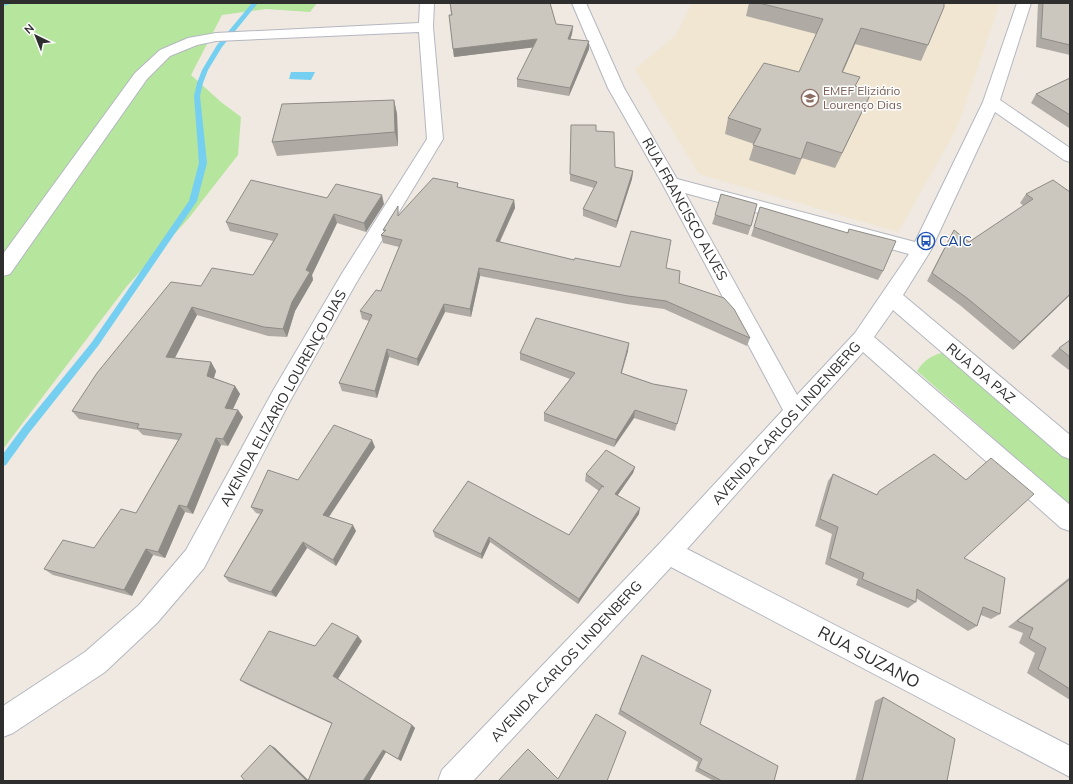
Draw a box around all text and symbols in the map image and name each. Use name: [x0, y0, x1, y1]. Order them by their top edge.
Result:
north arrow: [16, 16, 56, 56]
text: N: [21, 21, 37, 37]
place label: EMEF Eliziário Lourenço Dias: [823, 83, 902, 112]
school or university icon: EMEF Eliziário Lourenço Dias: [800, 88, 820, 108]
street label: RUA FRANCISCO ALVES: [638, 134, 732, 284]
bus stop icon: CAIC: [916, 231, 936, 251]
place label: CAIC: [939, 232, 972, 250]
street label: AVENIDA ELIZARIO LOURENÇO DIAS: [216, 286, 350, 509]
street label: AVENIDA CARLOS LINDENBERG: [708, 337, 864, 509]
street label: RUA DA PAZ: [943, 339, 1019, 407]
street label: AVENIDA CARLOS LINDENBERG: [486, 577, 646, 745]
street label: RUA SUZANO: [815, 621, 924, 692]

